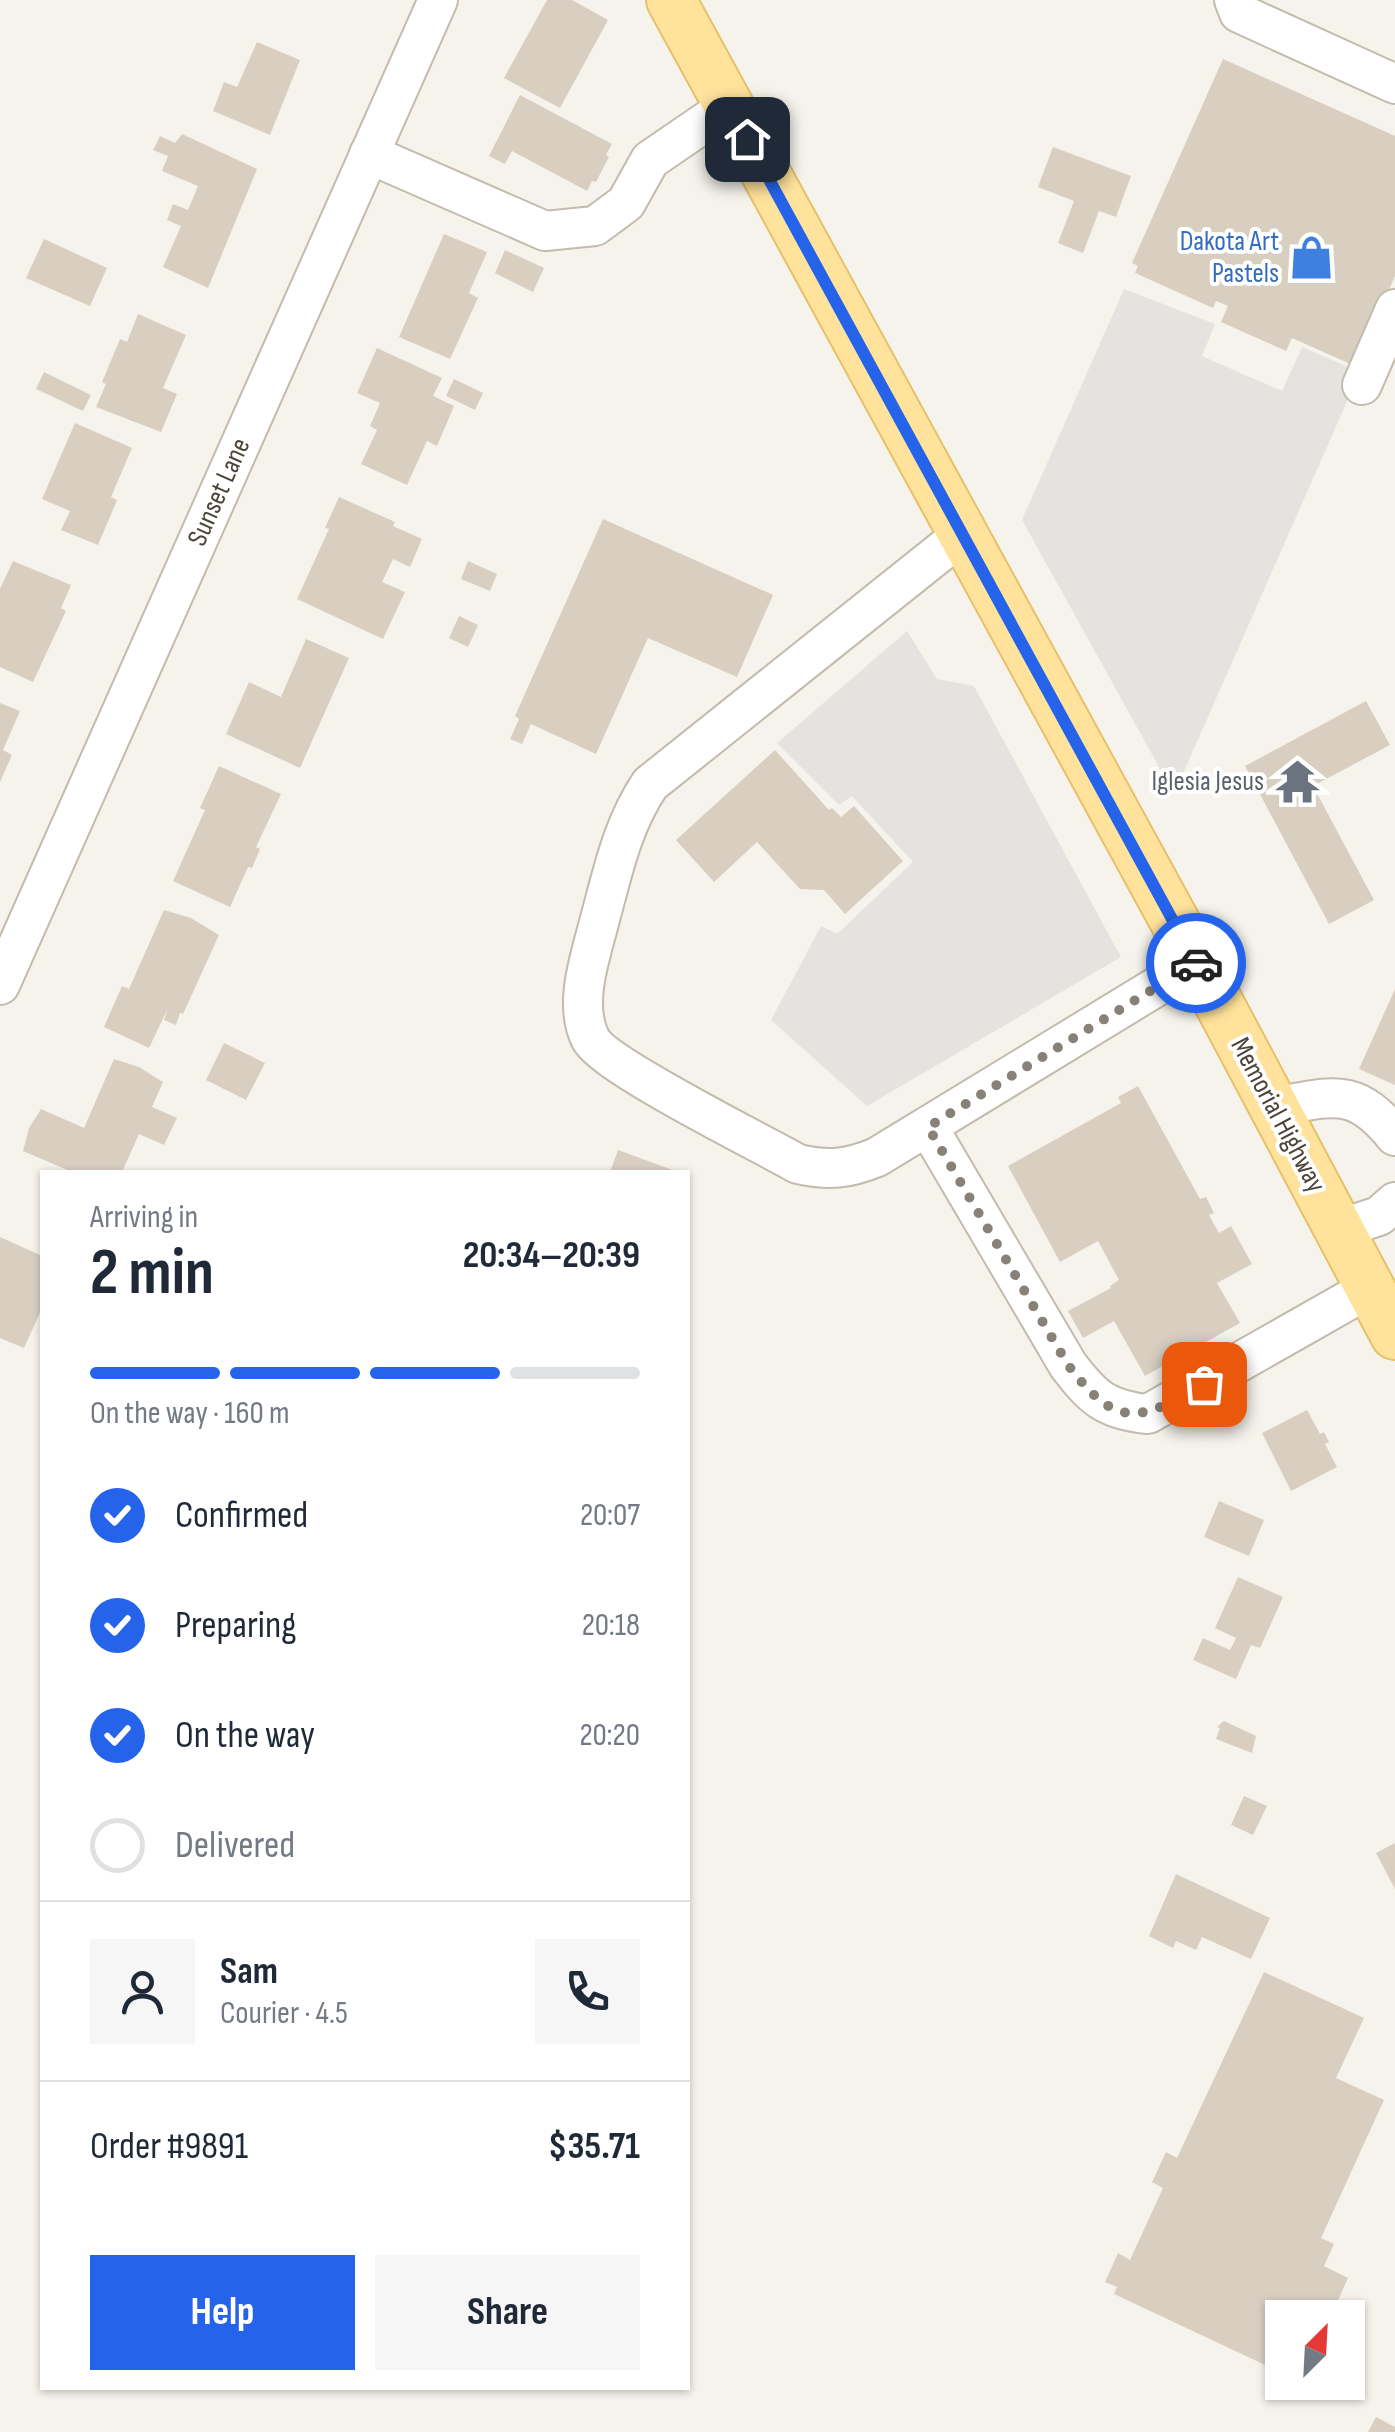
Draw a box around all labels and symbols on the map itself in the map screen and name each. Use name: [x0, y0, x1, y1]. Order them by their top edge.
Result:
pin: [705, 97, 790, 182]
place label: Dakota Art Pastels: [1180, 225, 1279, 290]
shop icon: Dakota Art Pastels: [1288, 233, 1336, 281]
street label: Sunset Lane: [181, 433, 257, 551]
temple icon: Iglesia Jesus: [1273, 757, 1321, 805]
place label: Iglesia Jesus: [1151, 765, 1264, 798]
courier: [1146, 913, 1246, 1013]
street label: Memorial Highway: [1223, 1032, 1333, 1198]
pin: [1162, 1342, 1247, 1427]
north arrow: [1265, 2300, 1365, 2400]

